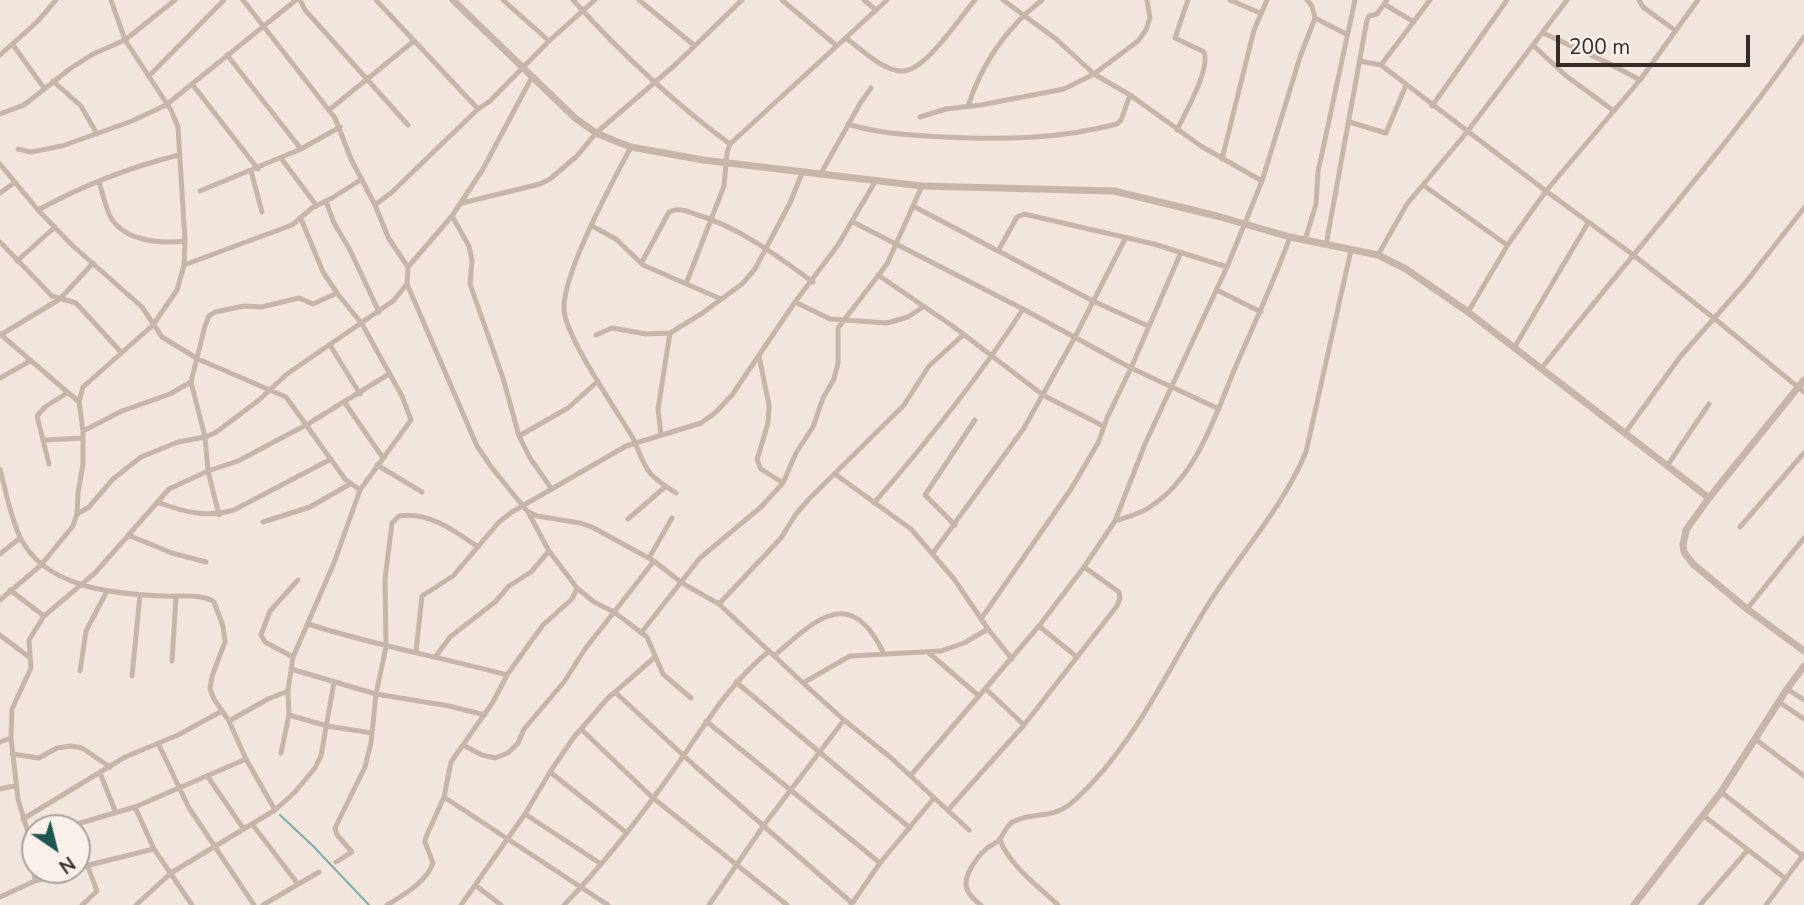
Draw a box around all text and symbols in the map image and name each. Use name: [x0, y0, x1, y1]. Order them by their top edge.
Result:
scale bar: [1559, 21, 1753, 65]
text: 200 m: [1569, 33, 1630, 61]
north arrow: [21, 814, 91, 884]
text: N: [54, 850, 80, 879]

